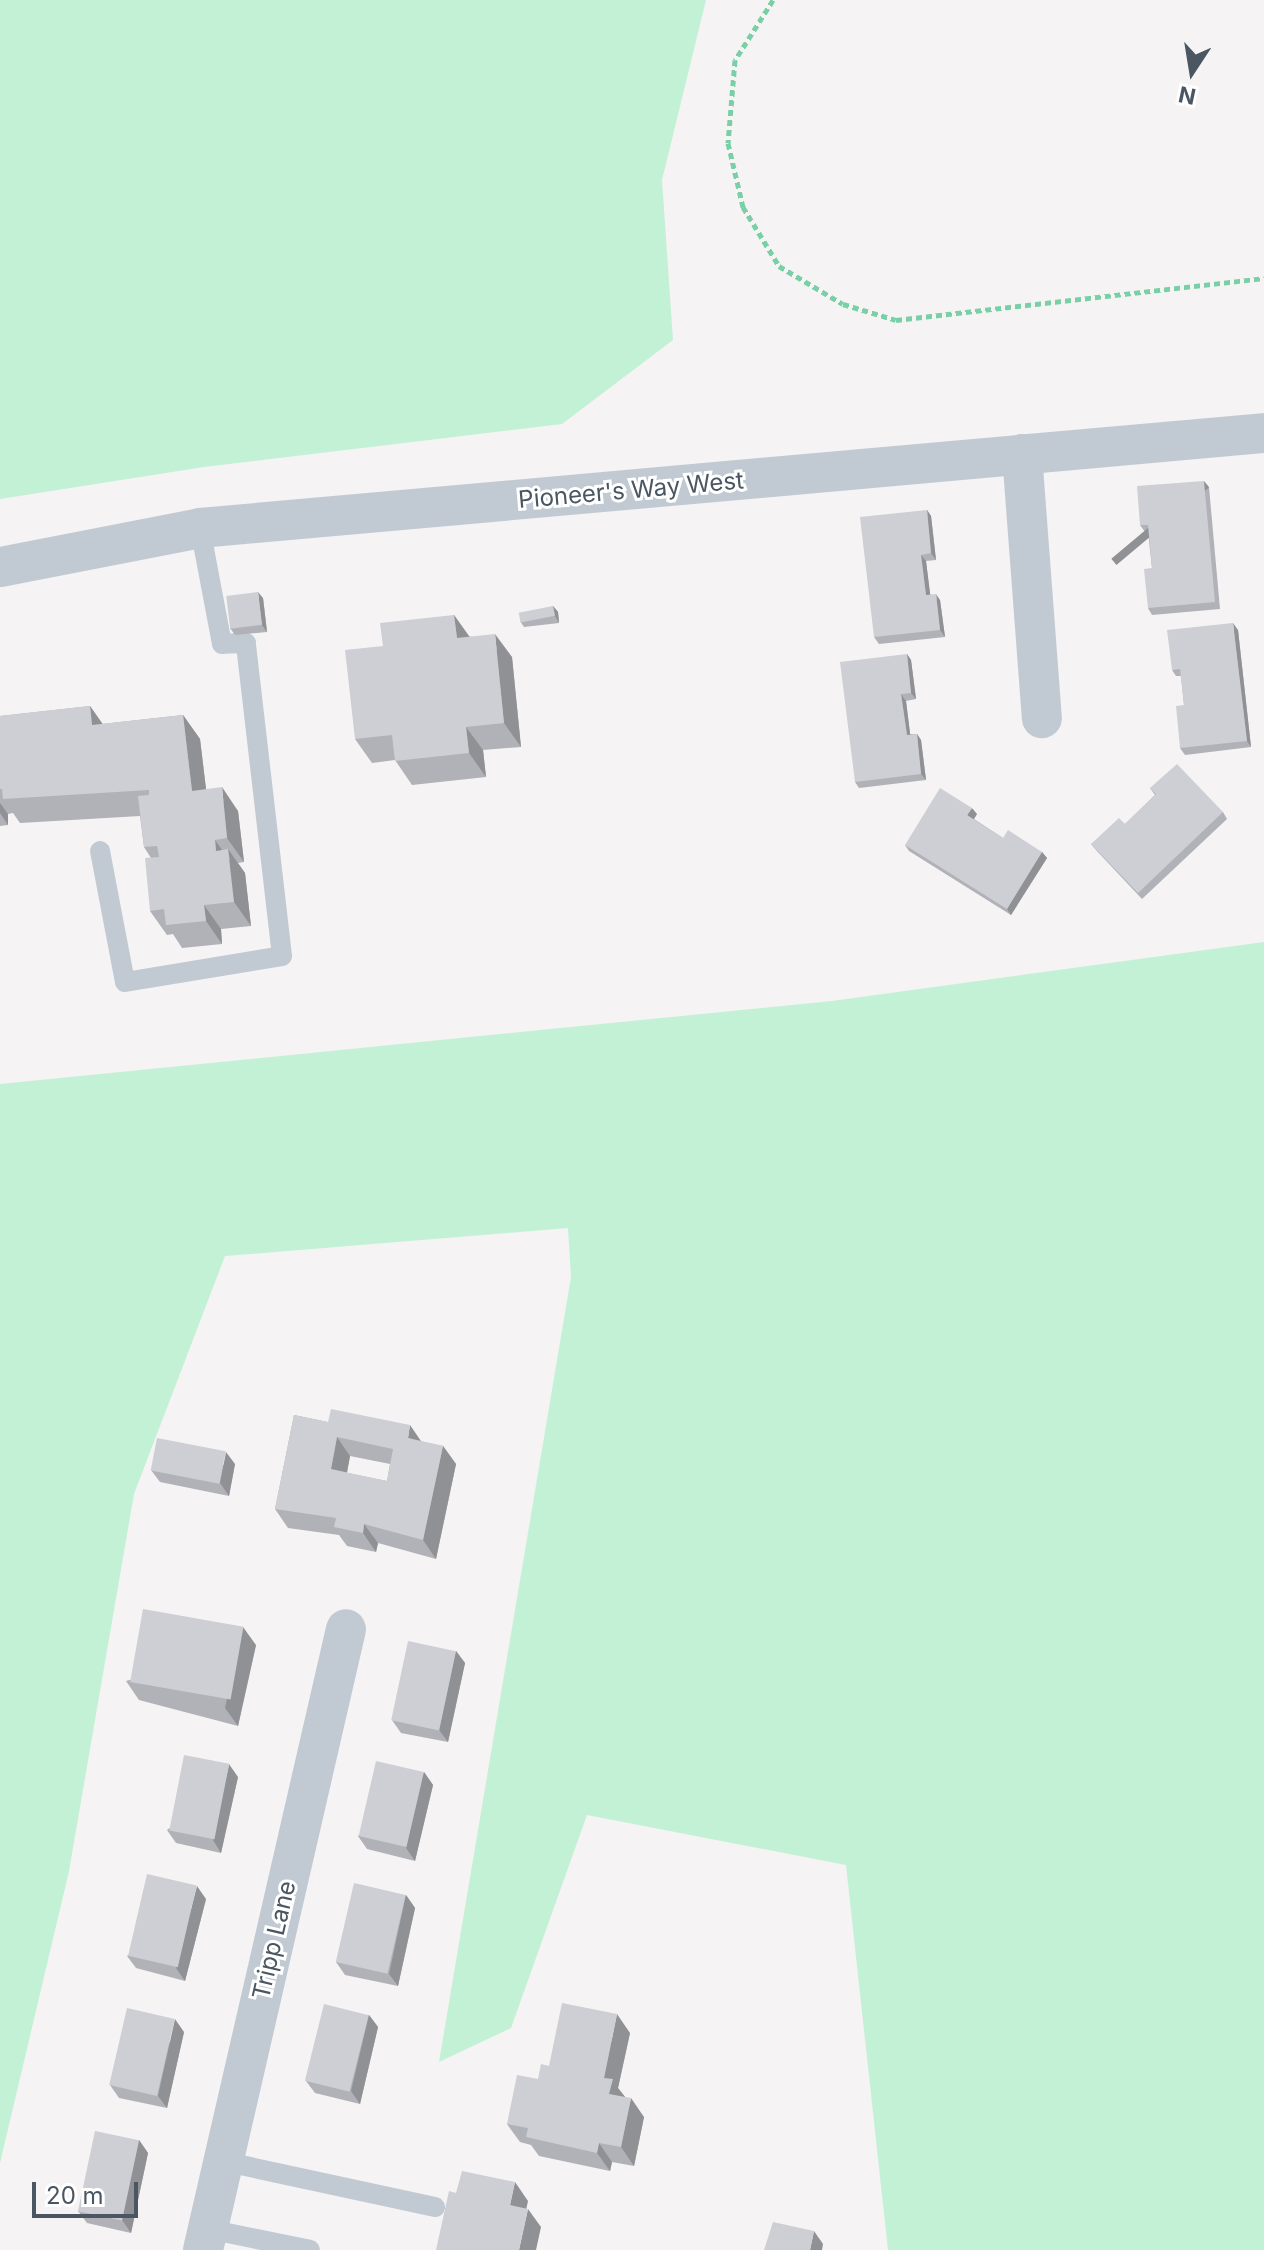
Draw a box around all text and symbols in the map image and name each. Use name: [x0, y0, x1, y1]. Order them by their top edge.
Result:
north arrow: [1152, 32, 1232, 112]
text: N: [1176, 81, 1198, 110]
street label: Pioneer's Way West: [517, 466, 745, 514]
street label: Tripp Lane: [246, 1878, 302, 2002]
scale bar: [36, 2166, 142, 2216]
text: 20 m: [46, 2181, 104, 2210]

